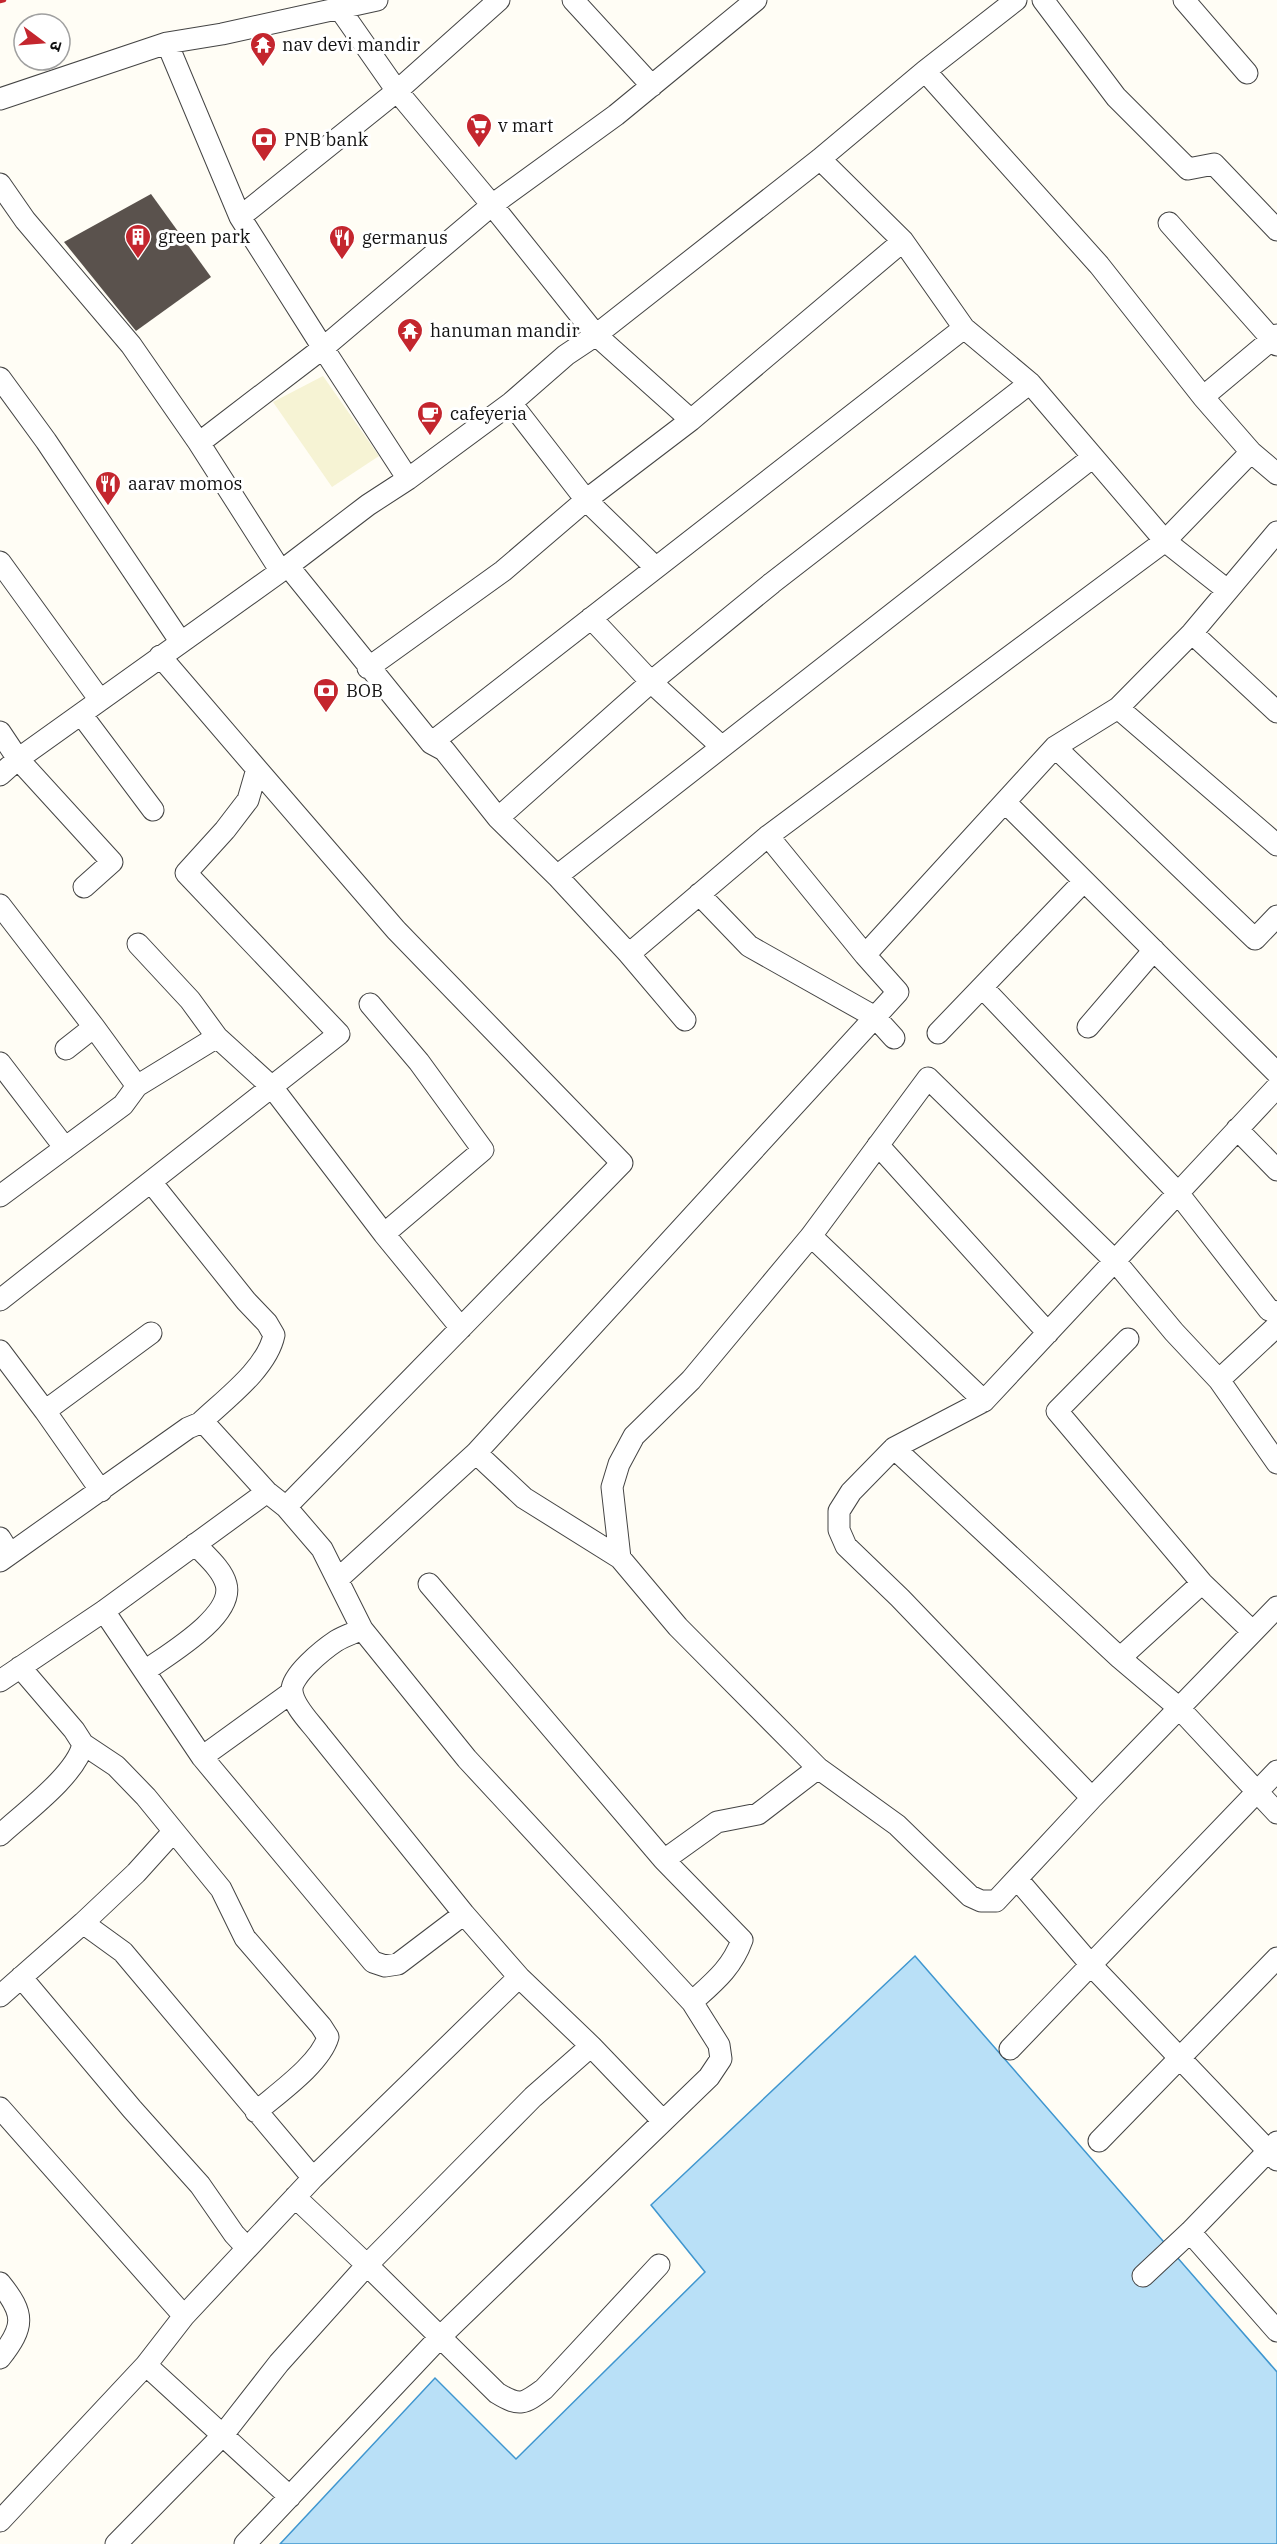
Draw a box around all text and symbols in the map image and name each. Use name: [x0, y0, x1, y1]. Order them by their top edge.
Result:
north arrow: [12, 12, 72, 72]
temple icon: nav devi mandir: [248, 30, 278, 68]
place label: nav devi mandir: [282, 33, 420, 56]
text: उ: [45, 39, 67, 54]
supermarket icon: v mart: [464, 111, 494, 149]
place label: v mart: [498, 114, 553, 137]
bank icon: PNB bank: [249, 125, 279, 163]
place label: PNB bank: [284, 128, 369, 151]
building icon: green park: [123, 222, 153, 260]
restaurant icon: germanus: [327, 223, 357, 261]
place label: green park: [158, 225, 251, 248]
place label: germanus: [362, 226, 448, 249]
temple icon: hanuman mandir: [395, 316, 425, 354]
place label: hanuman mandir: [430, 319, 579, 342]
cafe icon: cafeyeria: [415, 399, 445, 437]
place label: cafeyeria: [450, 402, 527, 425]
restaurant icon: aarav momos: [93, 469, 123, 507]
place label: aarav momos: [128, 472, 242, 495]
bank icon: BOB: [311, 676, 341, 714]
place label: BOB: [346, 679, 383, 702]

